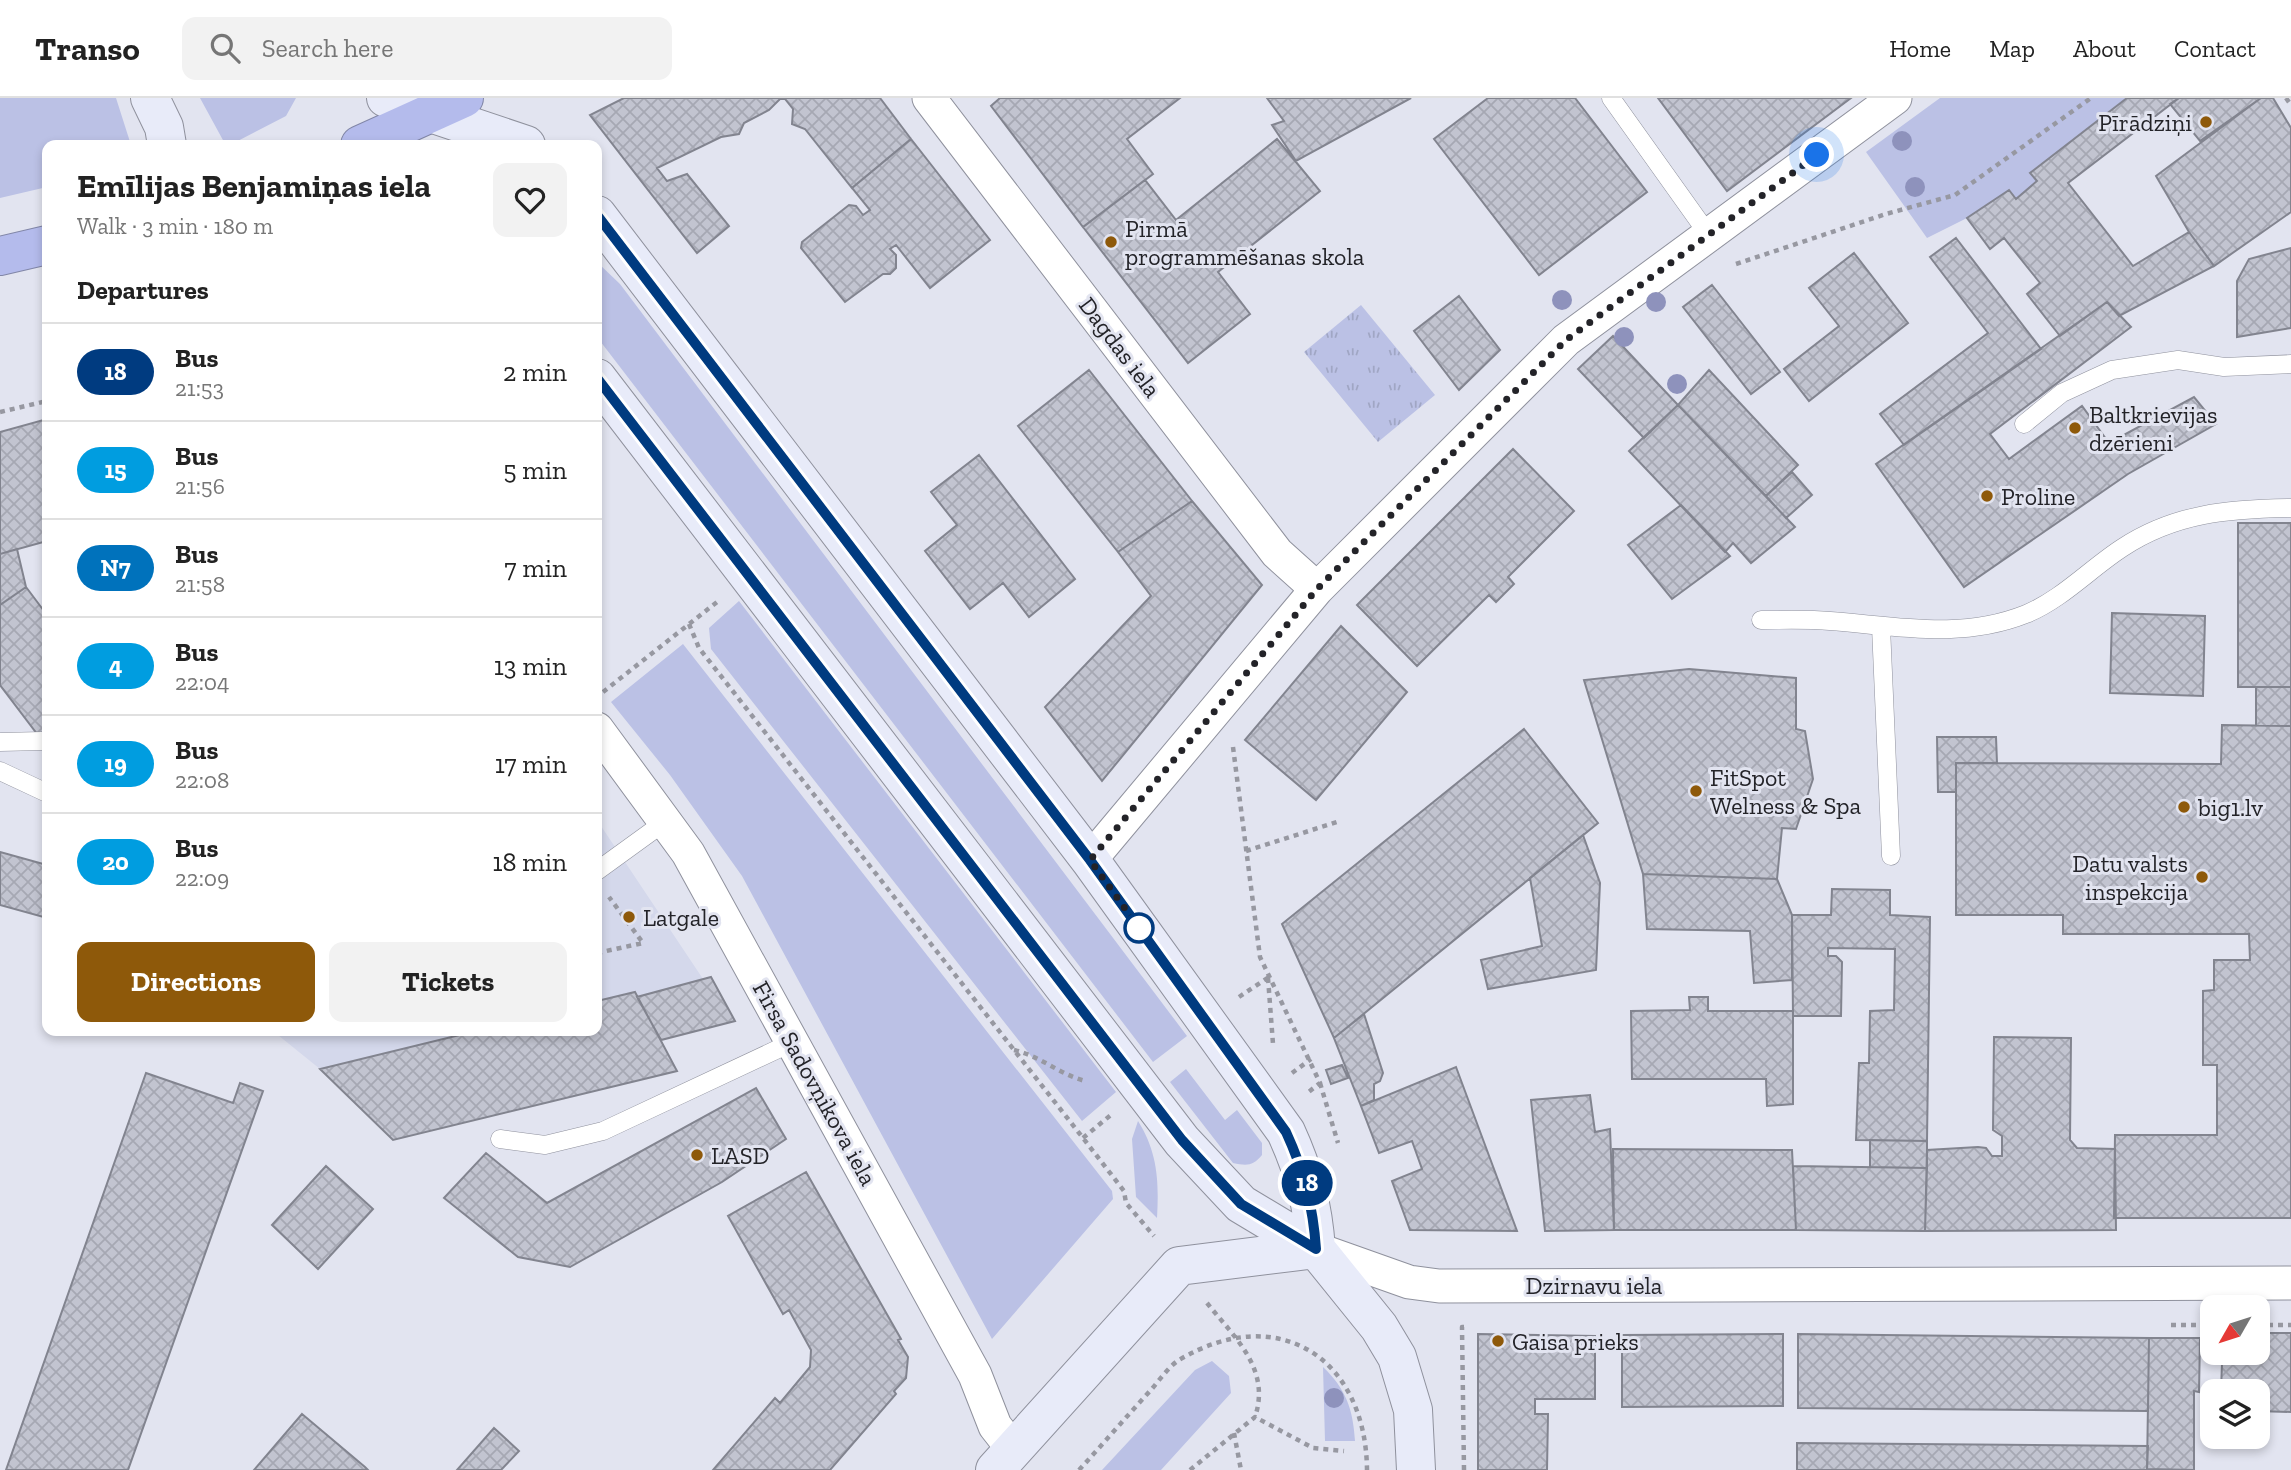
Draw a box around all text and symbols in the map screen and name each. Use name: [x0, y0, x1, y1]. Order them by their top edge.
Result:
search box: [182, 17, 672, 80]
text: Transo: [35, 29, 140, 68]
icon: search: [206, 29, 244, 67]
text: Search here: [262, 32, 393, 64]
text: Home: [1889, 34, 1951, 63]
text: Map: [1989, 34, 2035, 63]
text: About: [2073, 34, 2136, 63]
text: Contact: [2174, 34, 2256, 63]
place label: Pīrādziņi: [2098, 108, 2192, 137]
marker: Pīrādziņi: [2198, 114, 2214, 130]
your location: [1799, 137, 1834, 172]
button: heart: [493, 163, 567, 237]
text: Emīlijas Benjamiņas iela: [77, 166, 431, 205]
text: Walk · 3 min · 180 m: [77, 212, 273, 240]
place label: Pirmā programmēšanas skola: [1125, 214, 1365, 271]
marker: Pirmā programmēšanas skola: [1103, 234, 1119, 250]
text: Departures: [77, 274, 209, 306]
street label: Dagdas iela: [1073, 291, 1167, 403]
text: Bus: [175, 342, 218, 374]
text: 2 min: [503, 356, 567, 388]
text: 18: [104, 357, 127, 386]
text: 21:53: [175, 374, 224, 402]
place label: Baltkrievijas dzērieni: [2089, 400, 2218, 457]
marker: Baltkrievijas dzērieni: [2067, 420, 2083, 436]
text: Bus: [175, 440, 218, 472]
text: 5 min: [503, 454, 567, 486]
text: 15: [104, 455, 127, 484]
text: 21:56: [175, 472, 225, 500]
place label: Proline: [2001, 482, 2075, 511]
marker: Proline: [1979, 488, 1995, 504]
text: Bus: [175, 538, 218, 570]
text: 7 min: [504, 552, 567, 584]
text: N7: [100, 553, 131, 582]
text: 21:58: [175, 570, 225, 598]
text: Bus: [175, 636, 218, 668]
text: 13 min: [494, 650, 567, 682]
text: 4: [109, 651, 122, 680]
text: 22:04: [175, 668, 230, 696]
text: Bus: [175, 734, 218, 766]
text: 17 min: [495, 748, 567, 780]
text: 19: [104, 749, 127, 778]
place label: FitSpot Welness & Spa: [1710, 763, 1861, 820]
text: 22:08: [175, 766, 229, 794]
marker: FitSpot Welness & Spa: [1688, 783, 1704, 799]
place label: big1.lv: [2197, 793, 2263, 822]
marker: big1.lv: [2176, 799, 2192, 815]
text: Bus: [175, 832, 218, 864]
text: 18 min: [492, 846, 567, 878]
text: 20: [102, 847, 129, 876]
place label: Datu valsts inspekcija: [2072, 849, 2188, 906]
text: 22:09: [175, 864, 229, 892]
marker: Datu valsts inspekcija: [2194, 869, 2210, 885]
place label: Latgale: [643, 903, 719, 932]
marker: Latgale: [621, 909, 637, 925]
unlabelled marker: [1124, 913, 1154, 943]
button: Directions: [77, 942, 315, 1022]
button: Tickets: [329, 942, 567, 1022]
street label: Firsa Sadovņikova iela: [747, 976, 883, 1191]
place label: LASD: [711, 1141, 769, 1170]
marker: LASD: [689, 1147, 705, 1163]
line badge: 18: [1276, 1160, 1338, 1206]
text: 18: [1296, 1168, 1318, 1197]
street label: Dzirnavu iela: [1526, 1271, 1663, 1300]
north arrow: [2200, 1295, 2270, 1365]
map controls: [2200, 1295, 2270, 1449]
place label: Gaisa prieks: [1512, 1327, 1639, 1356]
marker: Gaisa prieks: [1490, 1333, 1506, 1349]
button: layers: [2200, 1379, 2270, 1449]

